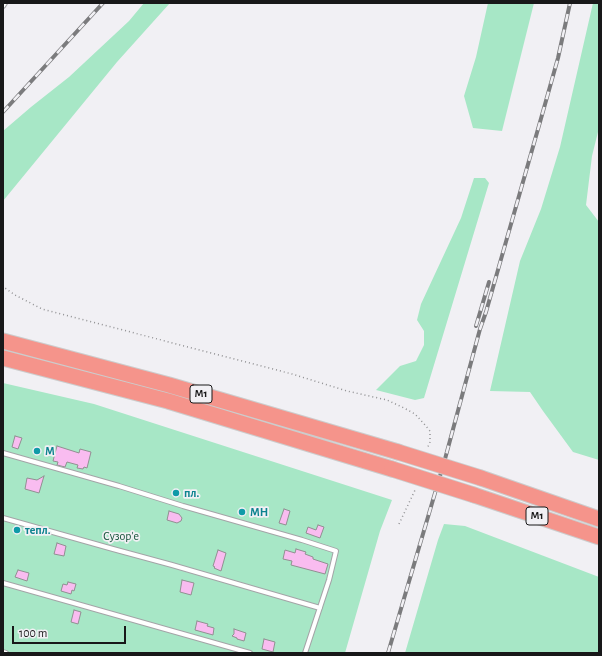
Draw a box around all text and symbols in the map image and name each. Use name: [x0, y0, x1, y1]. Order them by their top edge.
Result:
road number: М1: [190, 385, 212, 403]
place label: М: [45, 444, 55, 458]
marker: М: [32, 446, 42, 456]
place label: пл.: [184, 486, 199, 500]
marker: пл.: [171, 488, 181, 498]
place label: МН: [250, 505, 268, 519]
marker: МН: [237, 507, 247, 517]
road number: М1: [526, 507, 548, 525]
place label: тепл.: [25, 523, 51, 537]
marker: тепл.: [12, 525, 22, 535]
park label: Сузорʼе: [103, 529, 139, 543]
scale bar: [14, 618, 128, 644]
text: 100 m: [19, 627, 47, 639]

